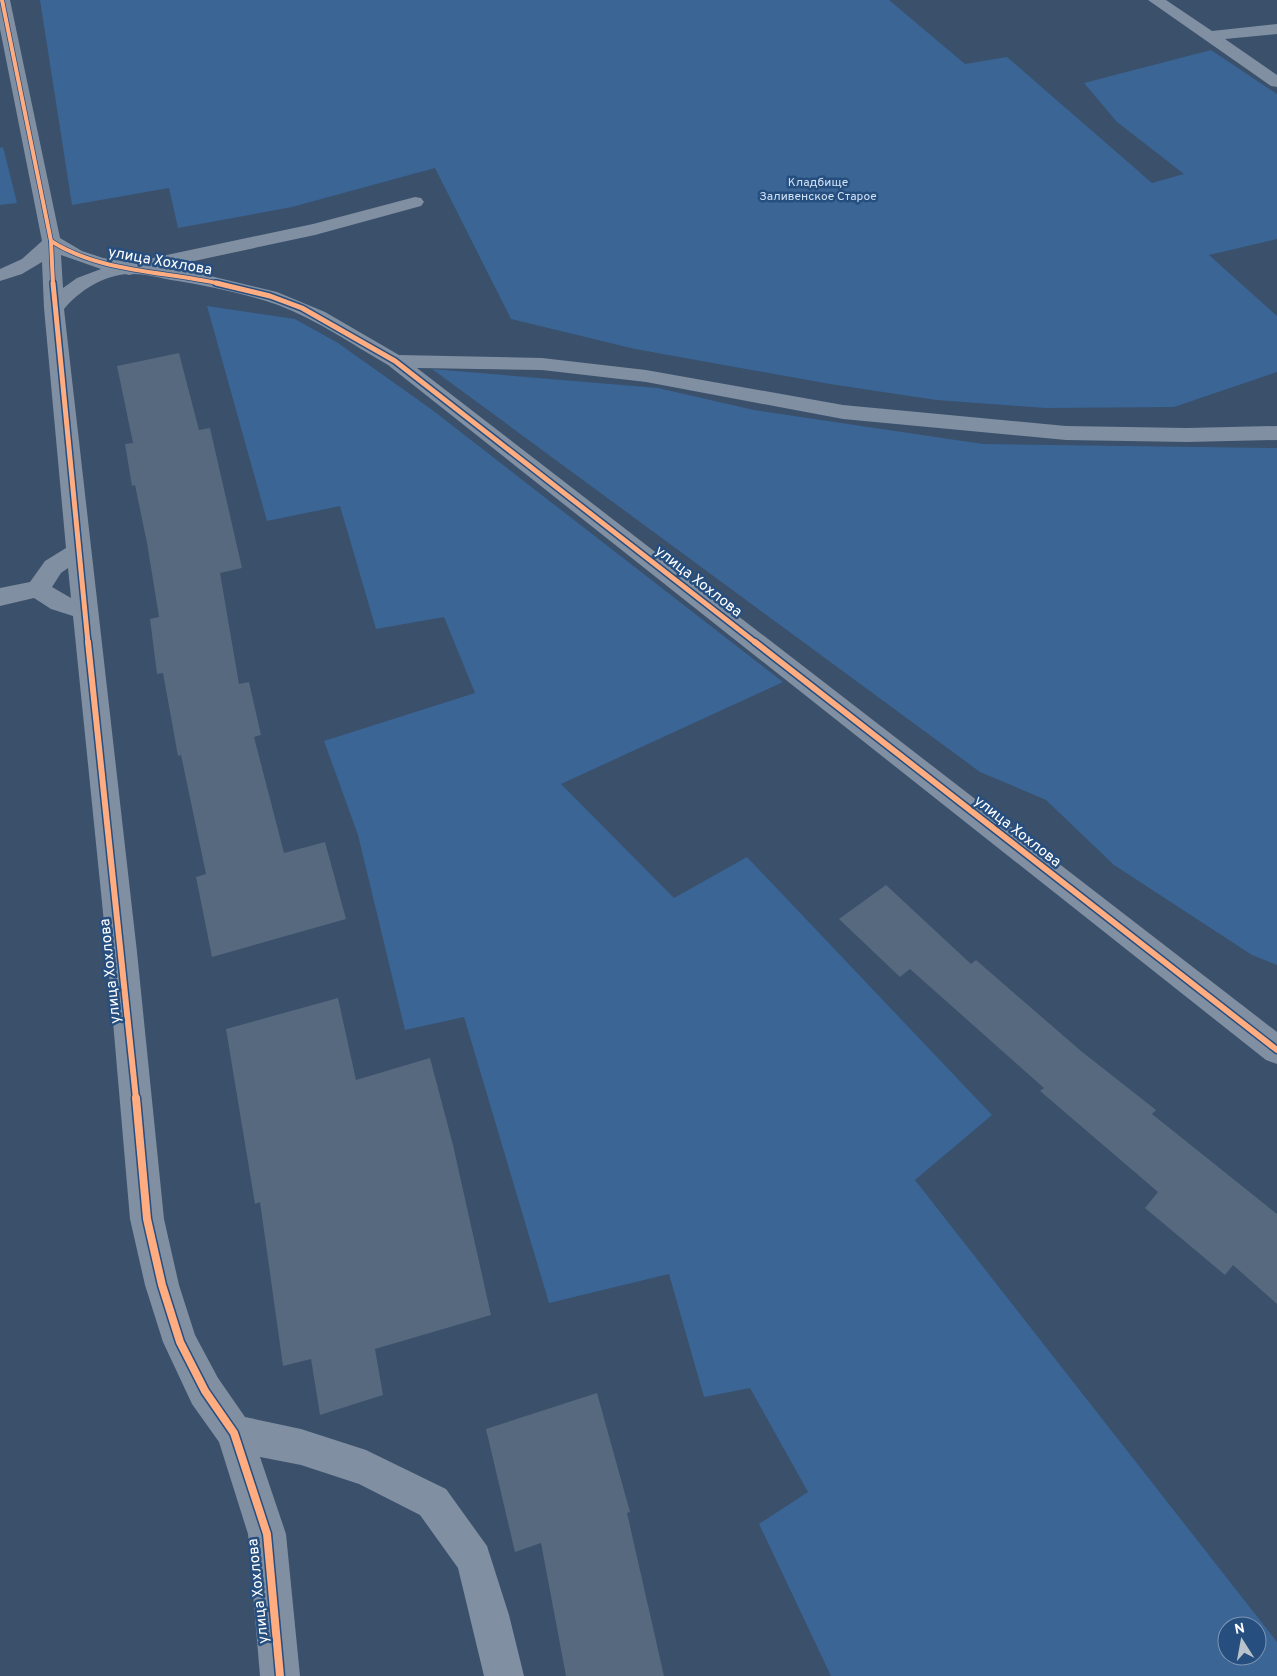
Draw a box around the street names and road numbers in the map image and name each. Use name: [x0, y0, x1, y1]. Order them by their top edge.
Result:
street label: улица Хохлова: [106, 243, 214, 281]
street label: улица Хохлова: [651, 542, 745, 622]
street label: улица Хохлова: [970, 792, 1064, 872]
street label: улица Хохлова: [96, 917, 126, 1025]
street label: улица Хохлова: [244, 1537, 274, 1645]

